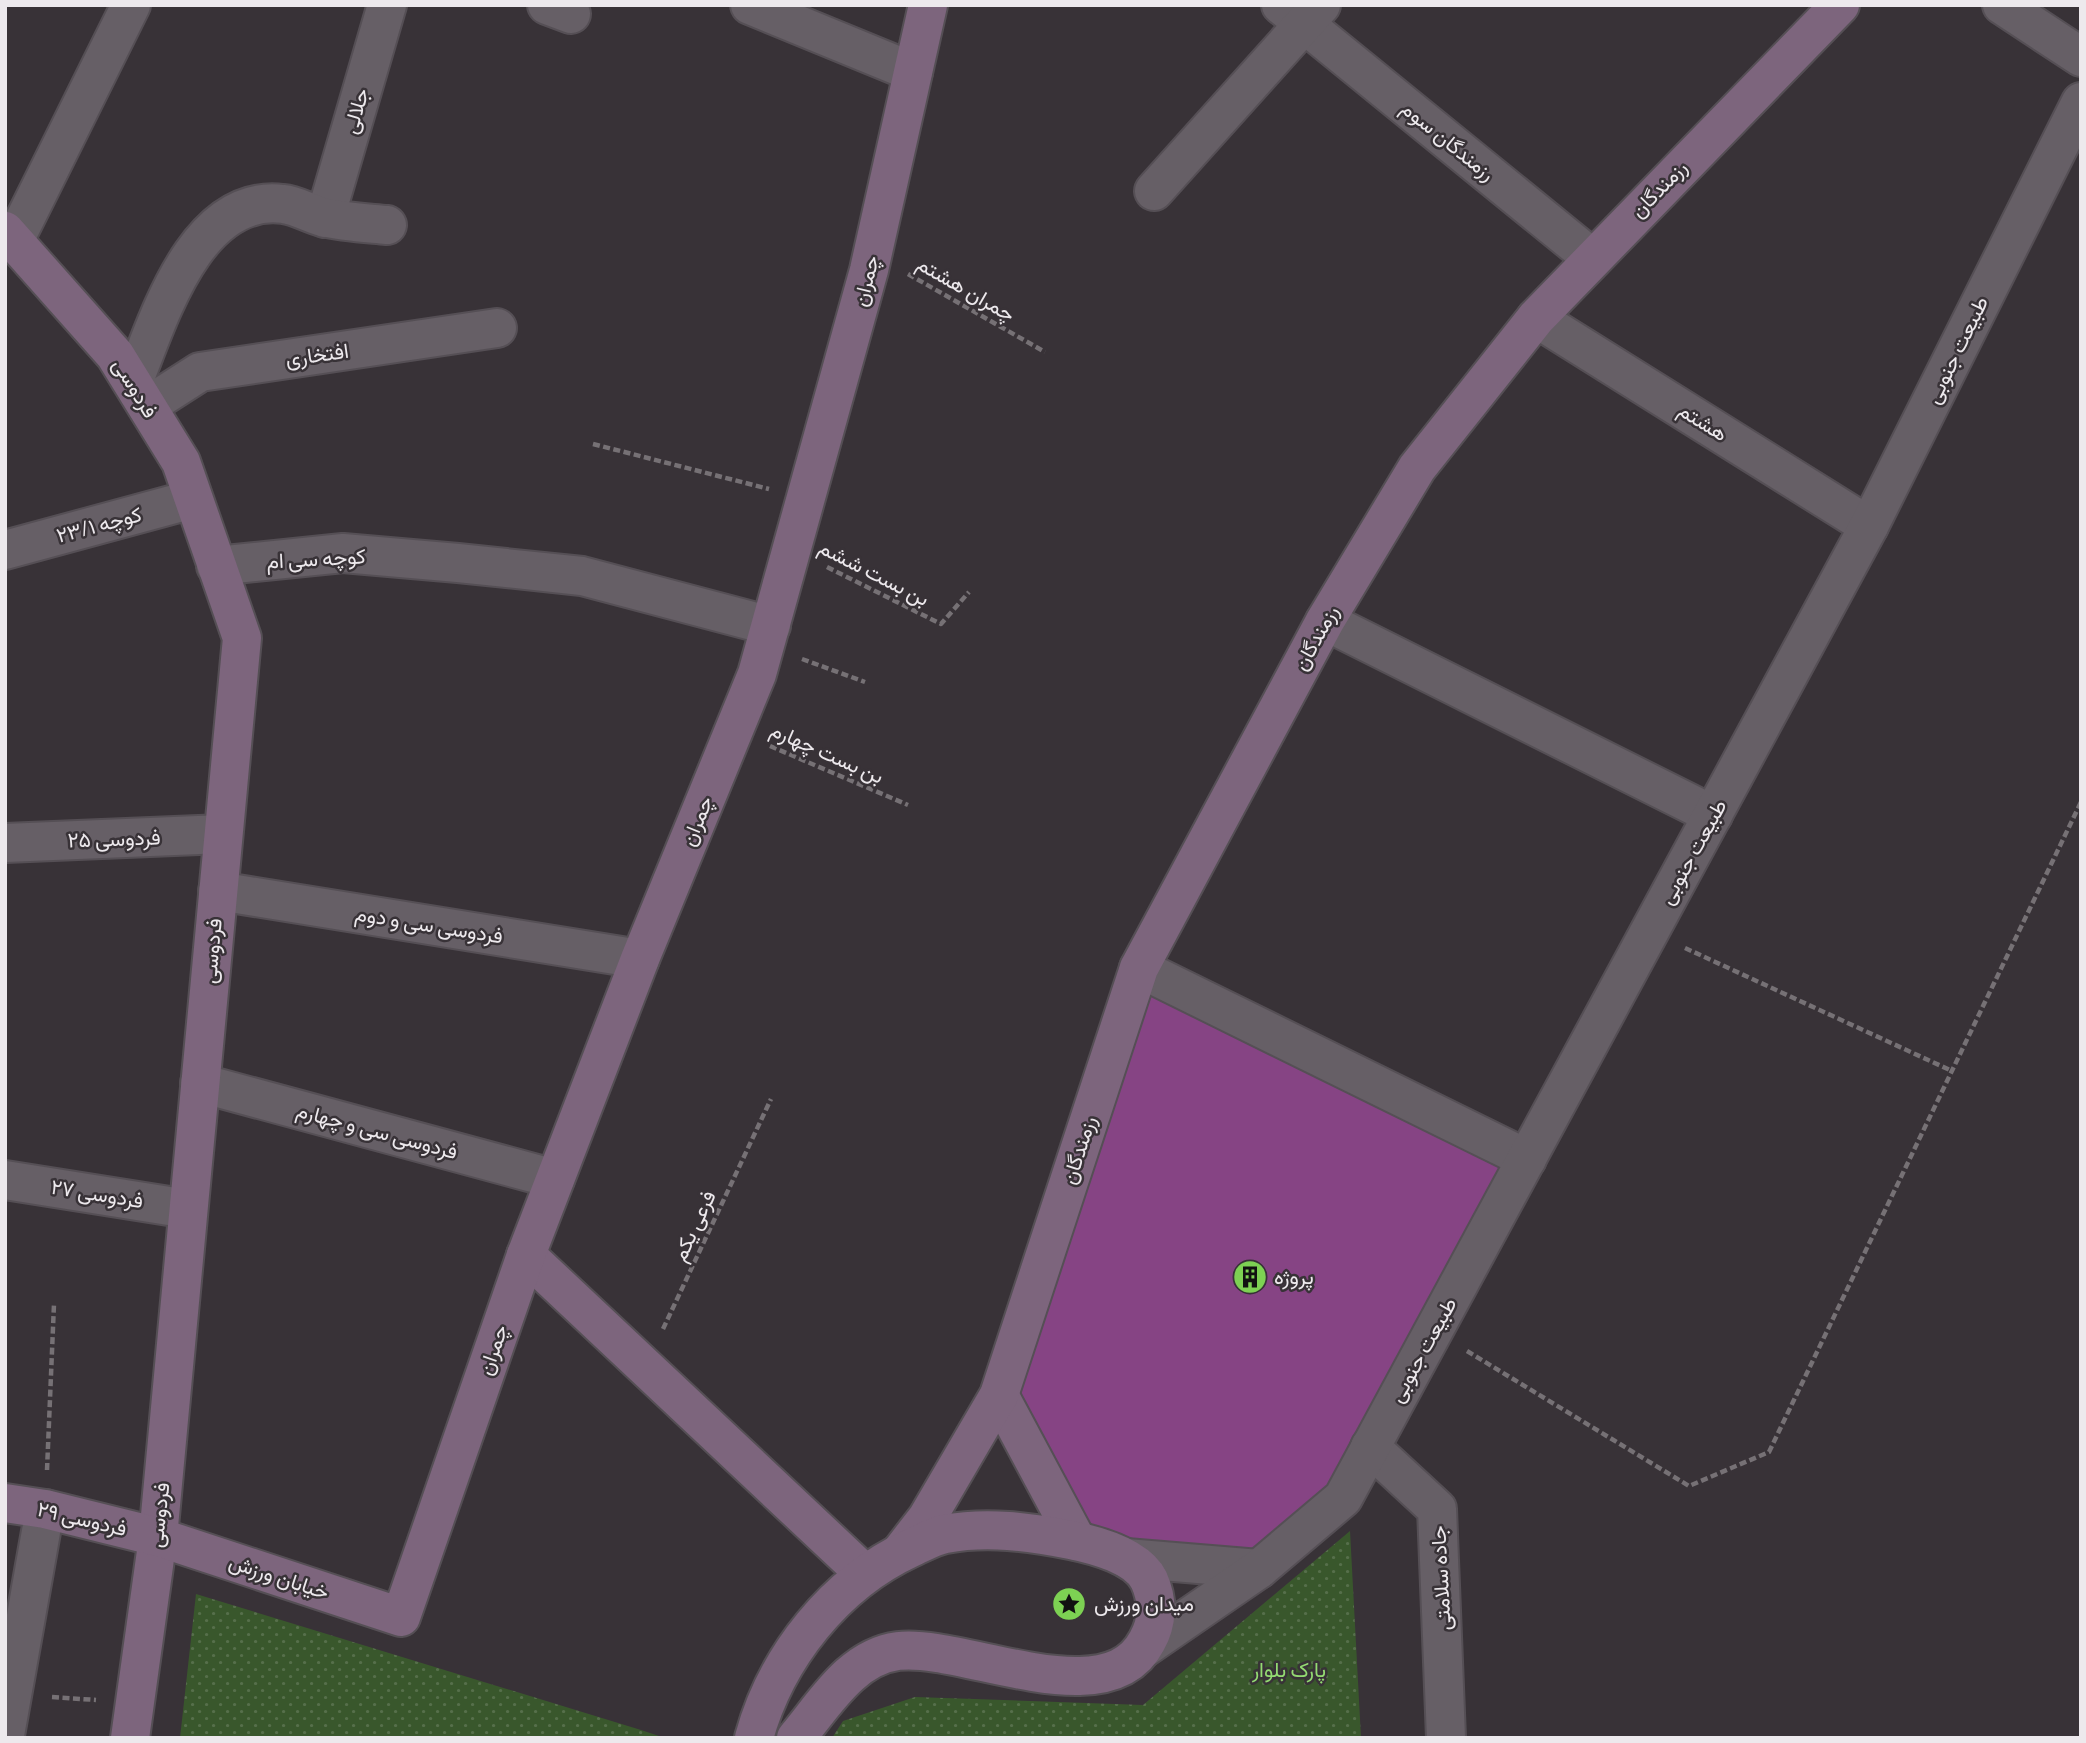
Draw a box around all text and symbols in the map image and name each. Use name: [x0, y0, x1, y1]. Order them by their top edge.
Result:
street label: جلالی: [336, 85, 374, 137]
street label: رزمندگان سوم: [1395, 94, 1501, 188]
street label: رزمندگان: [1624, 154, 1693, 223]
street label: چمران هشتم: [912, 250, 1020, 328]
street label: چمران: [846, 252, 886, 310]
street label: طبیعت جنوبی: [1919, 291, 1994, 408]
street label: افتخاری: [283, 337, 350, 372]
street label: فردوسی: [107, 353, 164, 423]
street label: هشتم: [1673, 396, 1733, 448]
street label: کوچه ۲۳/۱: [53, 500, 145, 550]
street label: بن بست ششم: [814, 533, 934, 613]
street label: کوچه سی ام: [266, 542, 366, 576]
street label: رزمندگان: [1287, 600, 1344, 675]
street label: بن بست چهارم: [766, 716, 888, 790]
street label: چمران: [674, 792, 720, 850]
street label: طبیعت جنوبی: [1653, 794, 1733, 909]
street label: فردوسی ۲۵: [67, 823, 161, 854]
street label: فردوسی سی و دوم: [353, 899, 505, 951]
street label: فردوسی: [195, 917, 228, 985]
street label: فردوسی سی و چهارم: [293, 1096, 461, 1166]
street label: رزمندگان: [1055, 1112, 1102, 1188]
street label: فردوسی ۲۷: [49, 1173, 145, 1214]
street label: فرعی یکم: [665, 1186, 723, 1266]
building icon: پروژه: [1231, 1258, 1269, 1296]
place label: پروژه: [1274, 1263, 1314, 1291]
street label: طبیعت جنوبی: [1383, 1292, 1463, 1407]
street label: چمران: [471, 1321, 515, 1379]
street label: فردوسی: [142, 1481, 175, 1549]
street label: فردوسی ۲۹: [35, 1495, 129, 1542]
street label: جاده سلامتی: [1424, 1525, 1456, 1631]
street label: خیابان ورزش: [226, 1548, 333, 1605]
place icon: میدان ورزش: [1050, 1585, 1088, 1623]
place label: میدان ورزش: [1094, 1590, 1194, 1617]
park label: پارک بلوار: [1251, 1656, 1326, 1684]

